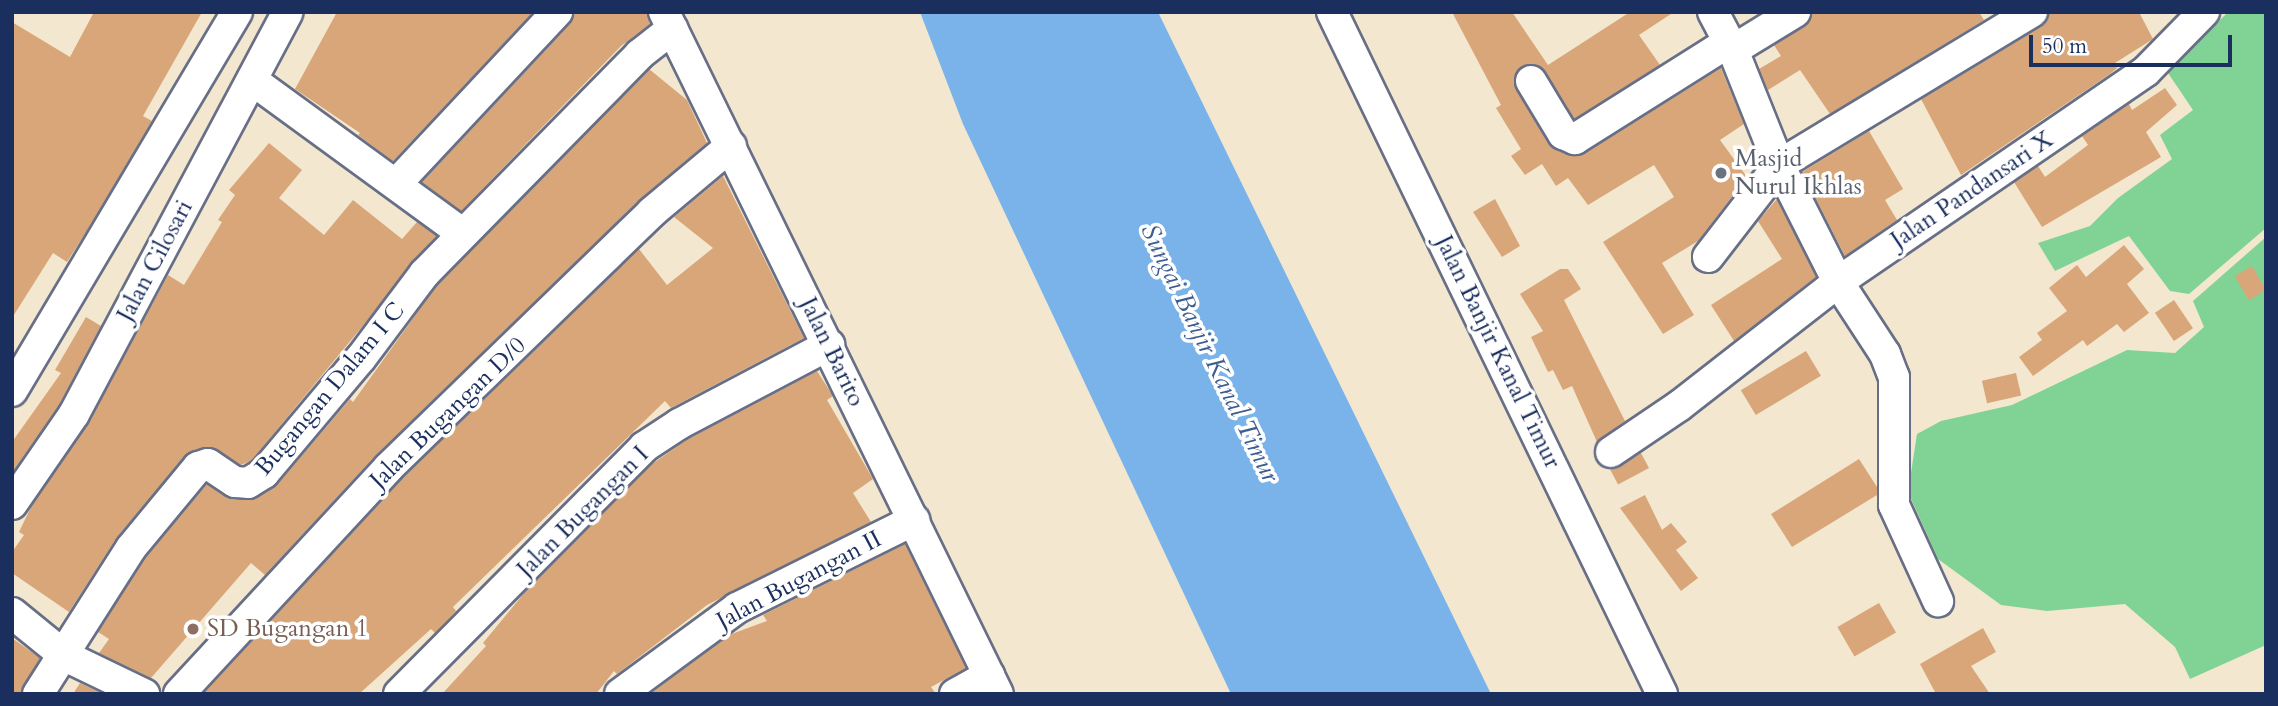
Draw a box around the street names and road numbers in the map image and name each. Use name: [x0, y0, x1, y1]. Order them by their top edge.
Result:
street label: Jalan Pandansari X: [1885, 125, 2059, 255]
street label: Jalan Cilosari: [111, 195, 199, 327]
street label: Jalan Banjir Kanal Timur: [1429, 231, 1567, 473]
street label: Jalan Barito: [793, 293, 871, 411]
street label: Bugangan Dalam I C: [249, 297, 411, 481]
street label: Jalan Bugangan D/0: [364, 331, 532, 495]
street label: Jalan Bugangan I: [511, 440, 655, 584]
street label: Jalan Bugangan II: [712, 524, 886, 636]

